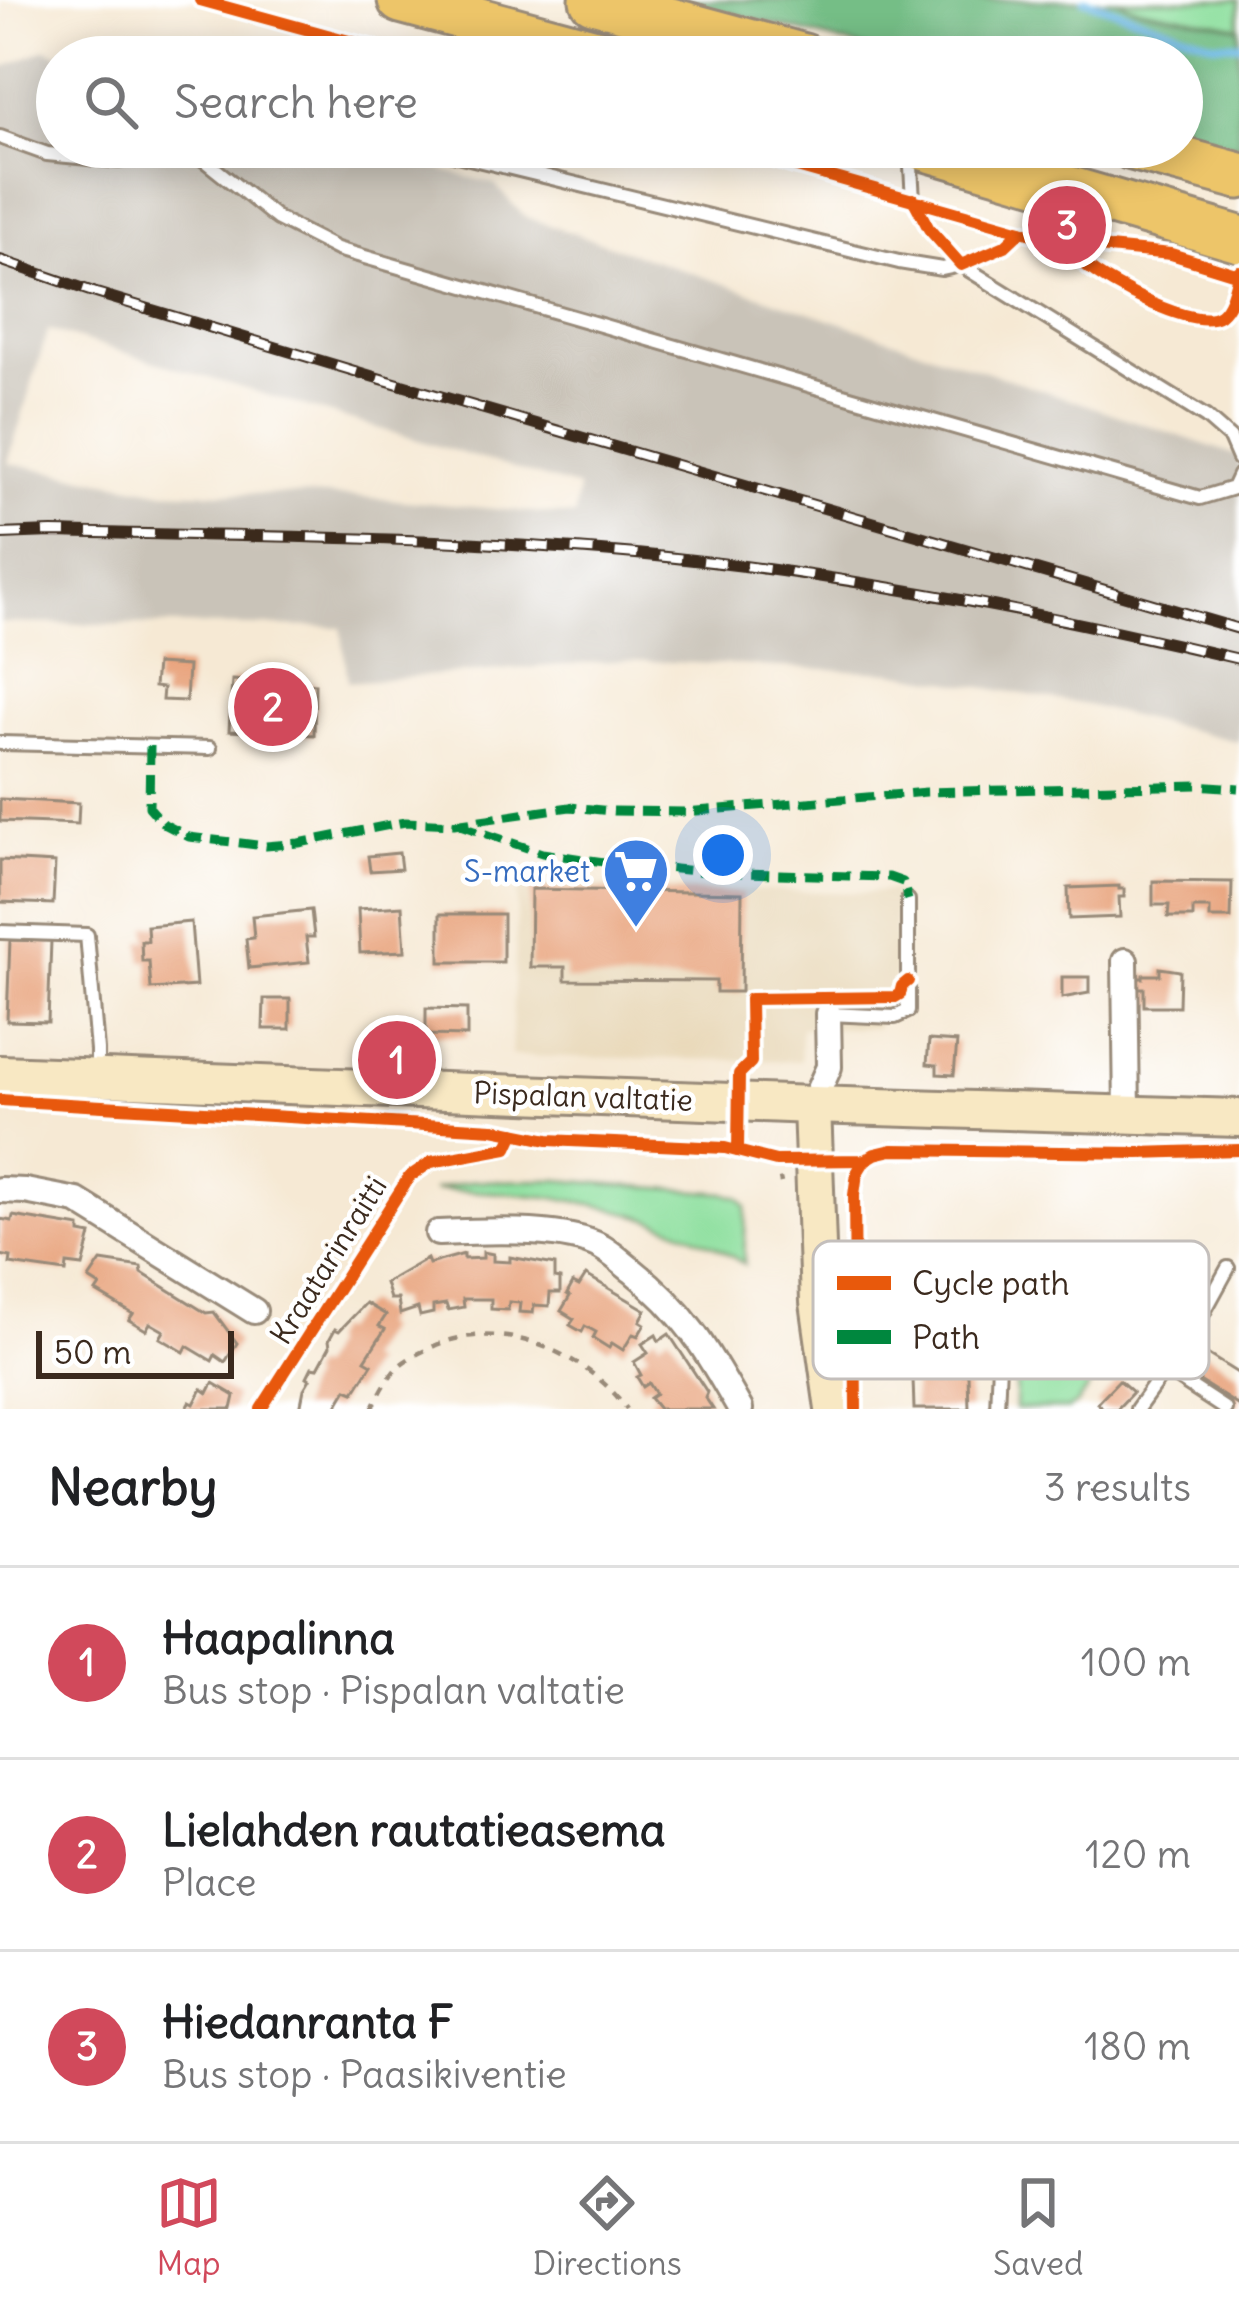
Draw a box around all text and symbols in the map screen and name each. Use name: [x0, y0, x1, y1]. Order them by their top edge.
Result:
search box: [36, 36, 1203, 168]
icon: search: [78, 69, 144, 135]
text: Search here: [174, 74, 418, 130]
pin: 3: [1028, 180, 1106, 270]
pin: 2: [234, 662, 312, 752]
your location: [693, 825, 753, 885]
supermarket icon: S-market: [601, 836, 671, 930]
place label: S-market: [464, 852, 590, 890]
pin: 1: [358, 1015, 436, 1105]
street label: Pispalan valtatie: [473, 1073, 693, 1119]
street label: Kraatarinraitti: [261, 1169, 395, 1351]
legend: [813, 1241, 1209, 1379]
text: Cycle path: [912, 1262, 1070, 1304]
text: Path: [912, 1316, 980, 1358]
scale bar: [36, 1325, 234, 1378]
text: 50 m: [54, 1331, 131, 1373]
text: Nearby: [48, 1455, 217, 1519]
text: 3 results: [1044, 1463, 1191, 1512]
text: Haapalinna: [162, 1610, 395, 1666]
text: 1: [79, 1638, 95, 1687]
text: 100 m: [1081, 1638, 1191, 1687]
text: Bus stop · Pispalan valtatie: [162, 1666, 625, 1715]
text: Lielahden rautatieasema: [162, 1802, 665, 1858]
text: 2: [76, 1830, 98, 1879]
text: 120 m: [1085, 1830, 1191, 1879]
text: Place: [162, 1858, 256, 1907]
text: Hiedanranta F: [162, 1994, 453, 2050]
text: 3: [76, 2022, 98, 2071]
text: 180 m: [1084, 2022, 1191, 2071]
text: Bus stop · Paasikiventie: [162, 2050, 567, 2099]
tab: Map: [156, 2170, 222, 2284]
tab: Directions: [533, 2170, 682, 2284]
tab: Saved: [993, 2170, 1083, 2284]

